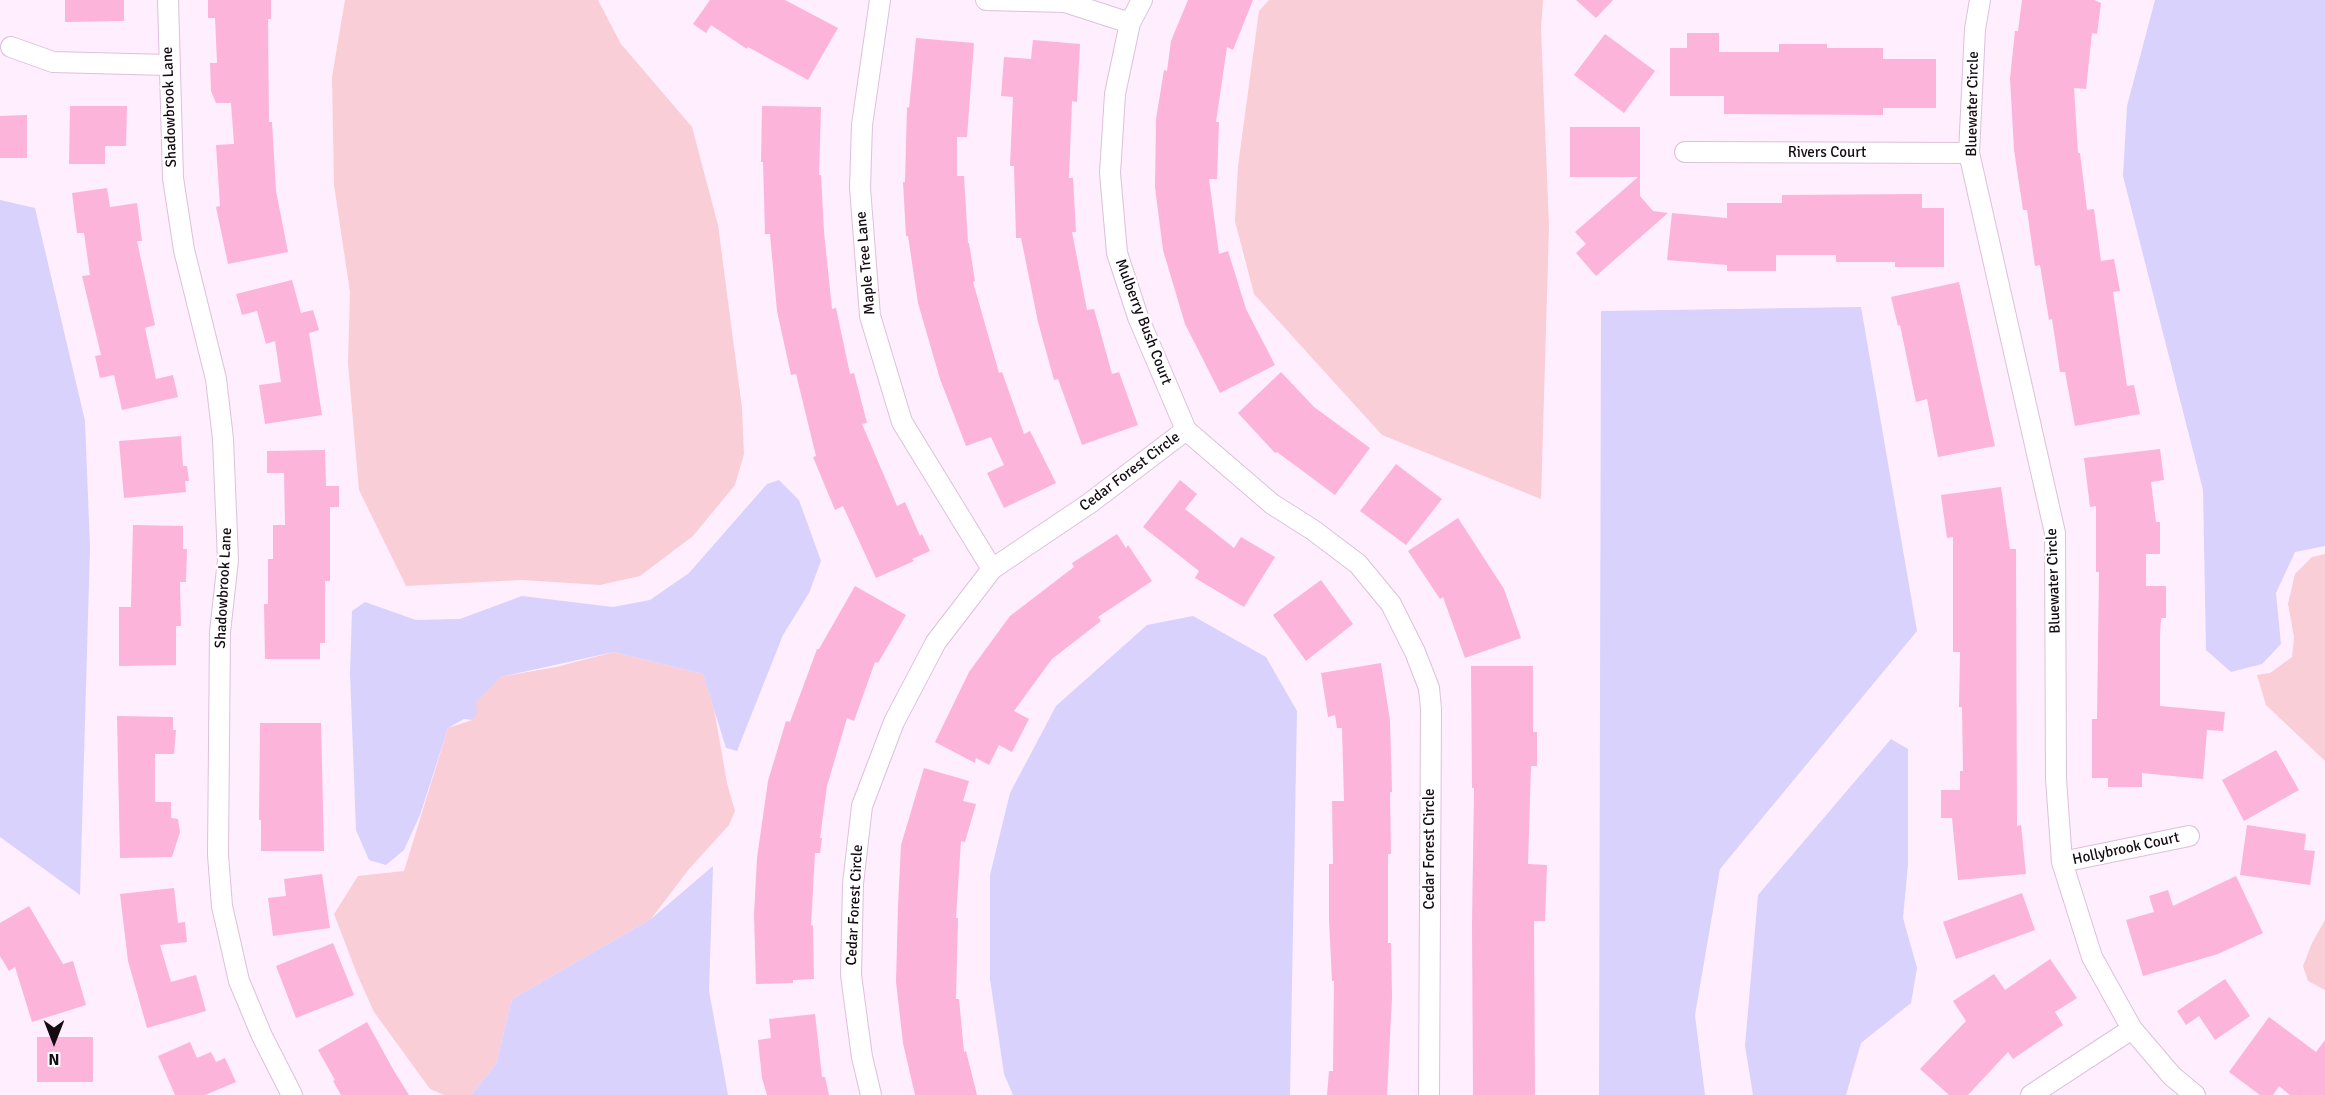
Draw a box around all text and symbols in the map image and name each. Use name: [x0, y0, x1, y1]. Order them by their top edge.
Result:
street label: Shadowbrook Lane: [159, 46, 181, 168]
street label: Bluewater Circle: [1963, 51, 1983, 157]
street label: Rivers Court: [1788, 144, 1866, 162]
street label: Maple Tree Lane: [853, 210, 879, 316]
street label: Mulberry Bush Court: [1111, 257, 1175, 387]
street label: Cedar Forest Circle: [1076, 428, 1184, 516]
street label: Shadowbrook Lane: [212, 527, 236, 649]
street label: Bluewater Circle: [2043, 528, 2065, 634]
street label: Cedar Forest Circle: [1421, 788, 1439, 910]
street label: Hollybrook Court: [2071, 829, 2181, 869]
street label: Cedar Forest Circle: [843, 844, 867, 966]
north arrow: [24, 1011, 84, 1071]
text: N: [48, 1049, 60, 1069]

